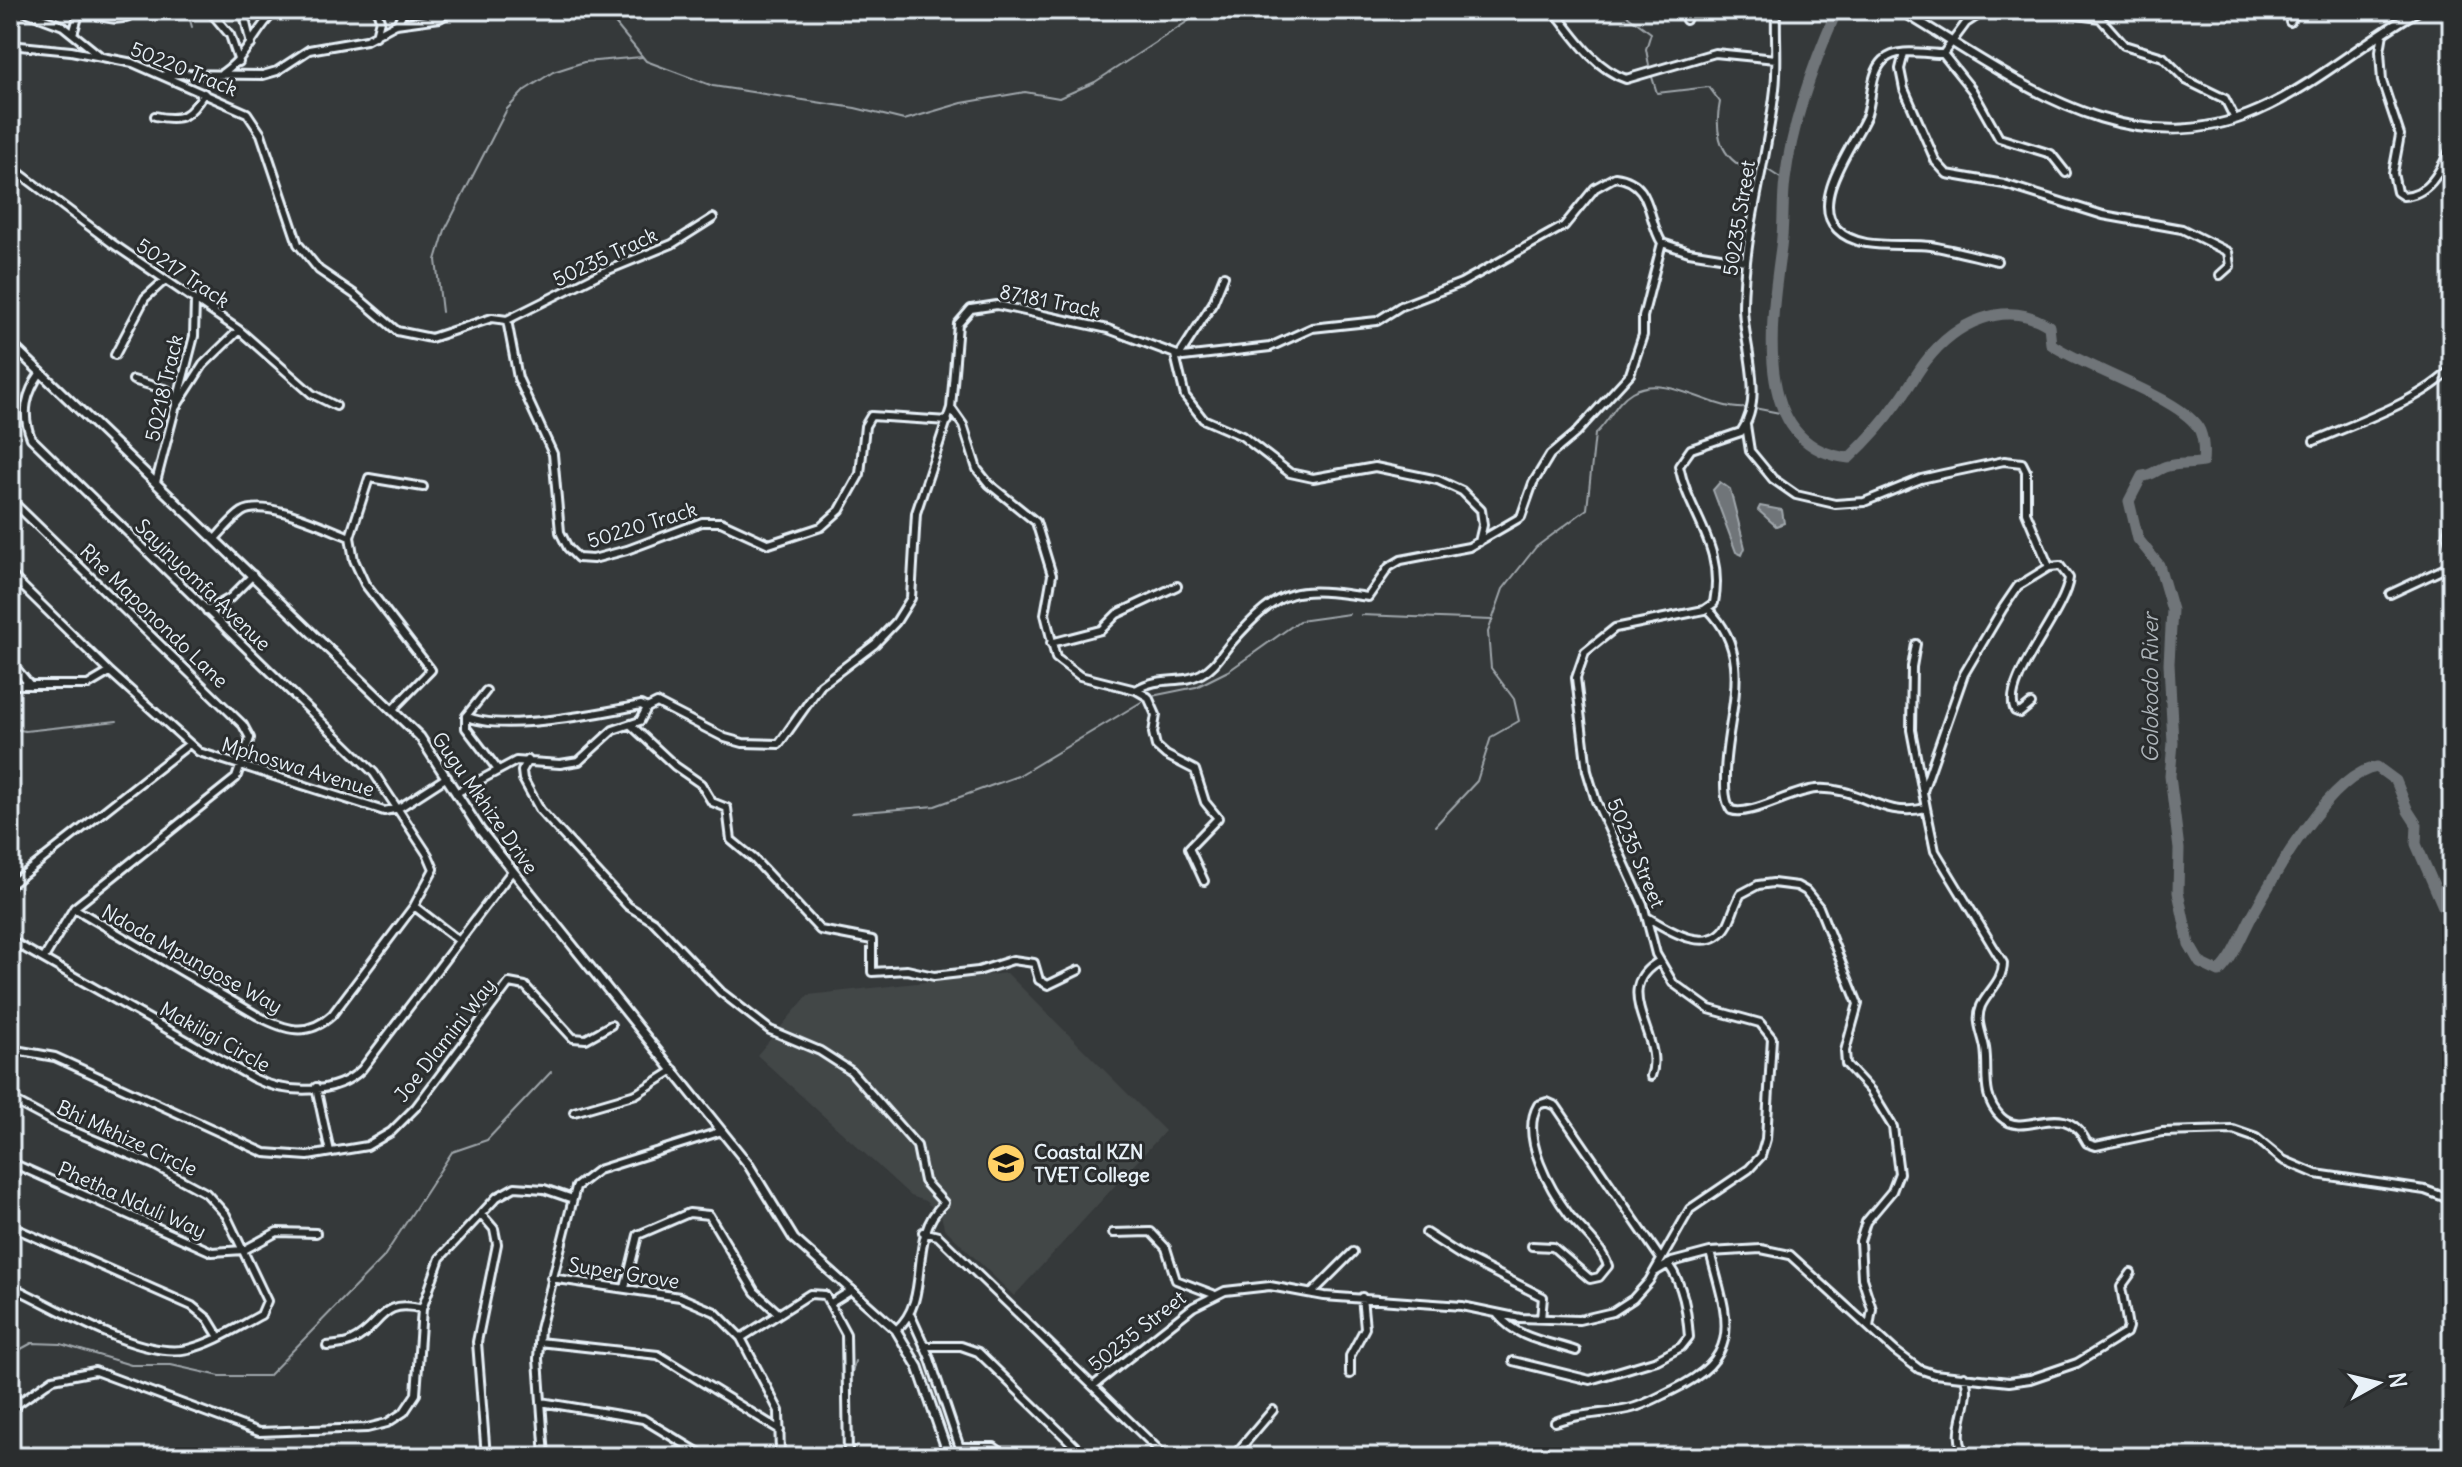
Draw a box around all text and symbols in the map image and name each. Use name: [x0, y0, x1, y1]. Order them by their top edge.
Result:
street label: 50220 Track: [127, 36, 241, 101]
street label: 50235 Street: [1717, 158, 1760, 277]
street label: 50235 Track: [549, 222, 661, 292]
street label: 50217 Track: [132, 232, 235, 313]
street label: 87181 Track: [998, 278, 1103, 323]
street label: 50218 Track: [139, 332, 188, 444]
street label: 50220 Track: [584, 496, 700, 553]
street label: Sayinyomfa Avenue: [130, 513, 277, 656]
street label: Rhe Maponondo Lane: [75, 538, 234, 693]
water label: Golokodo River: [2136, 610, 2164, 763]
street label: Gugu Mkhize Drive: [427, 727, 544, 879]
street label: Mphoswa Avenue: [219, 731, 378, 802]
street label: 50235 Street: [1602, 794, 1671, 912]
street label: Ndoda Mpungose Way: [98, 898, 287, 1019]
street label: Joe Dlamini Way: [389, 973, 501, 1107]
street label: Makiligi Circle: [156, 996, 275, 1077]
street label: Bhi Mkhize Circle: [53, 1094, 201, 1181]
place label: Coastal KZN TVET College: [1034, 1139, 1150, 1187]
school or university icon: Coastal KZN TVET College: [985, 1142, 1027, 1184]
street label: Phetha Nduli Way: [54, 1156, 210, 1243]
street label: Super Grove: [567, 1251, 681, 1294]
street label: 50235 Street: [1083, 1285, 1191, 1376]
north arrow: [2338, 1343, 2418, 1423]
text: N: [2383, 1371, 2413, 1390]

